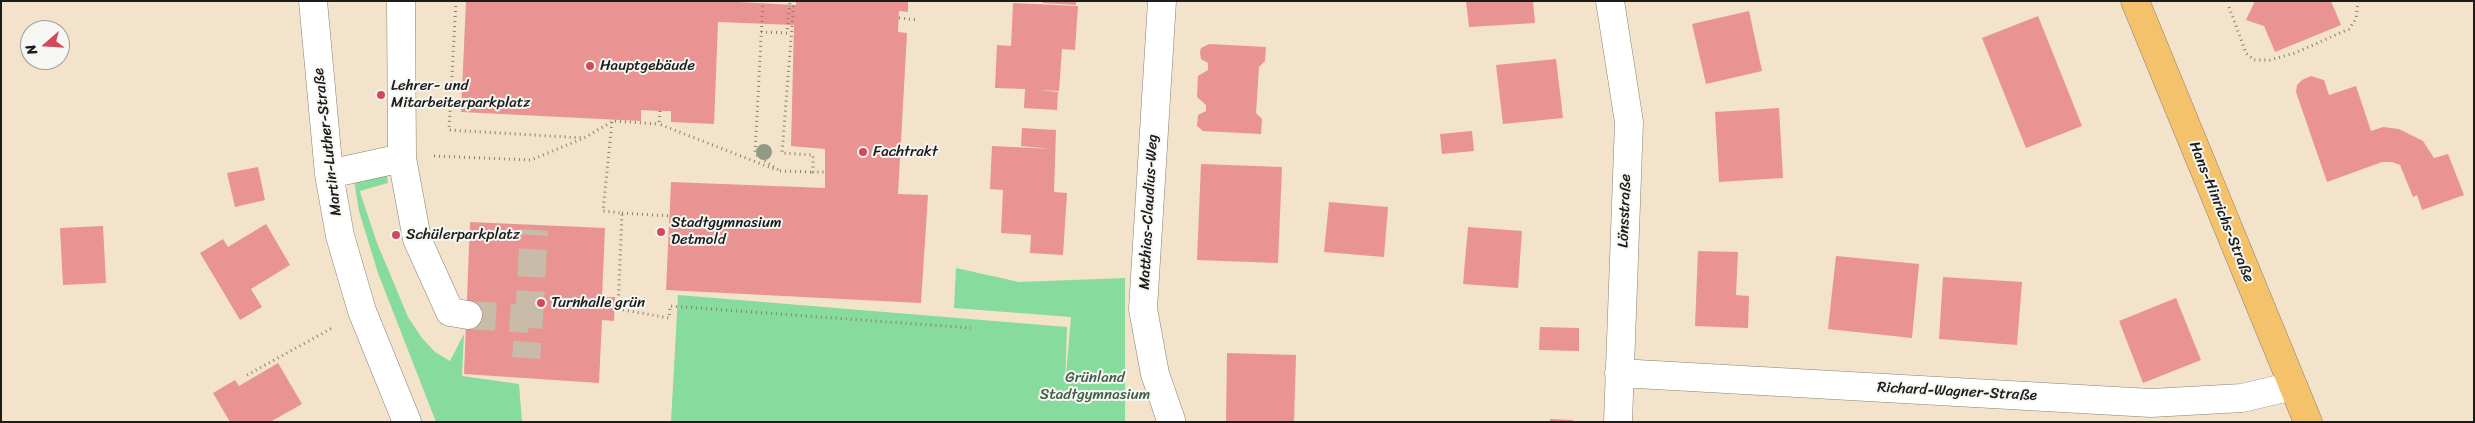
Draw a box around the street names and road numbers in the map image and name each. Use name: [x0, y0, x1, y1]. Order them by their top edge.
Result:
street label: Martin-Luther-Straße: [310, 67, 346, 217]
street label: Matthias-Claudius-Weg: [1136, 134, 1162, 290]
street label: Hans-Hinrichs-Straße: [2185, 139, 2257, 285]
street label: Lönsstraße: [1615, 174, 1635, 248]
street label: Richard-Wagner-Straße: [1877, 379, 2037, 405]

